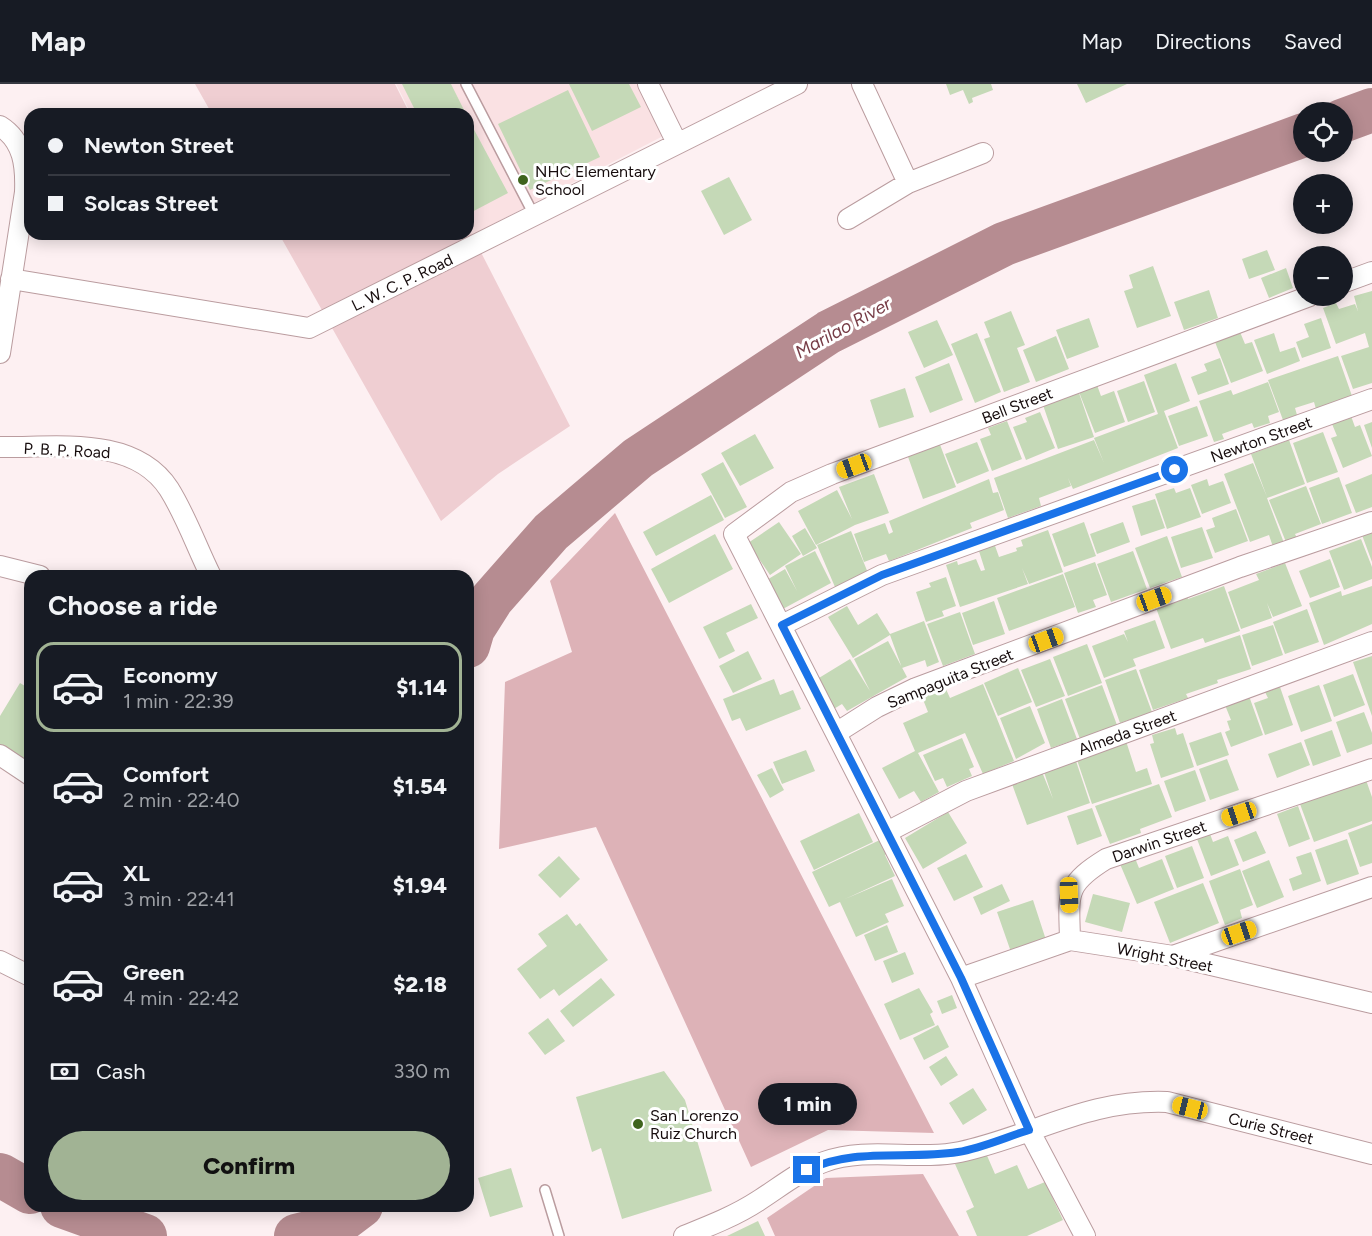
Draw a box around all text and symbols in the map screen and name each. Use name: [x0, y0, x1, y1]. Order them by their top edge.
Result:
text: Map: [30, 24, 86, 58]
text: Map: [1081, 29, 1122, 54]
text: Directions: [1155, 29, 1251, 54]
text: Saved: [1284, 29, 1342, 54]
map controls: [1293, 102, 1353, 306]
button: locate: [1293, 102, 1353, 162]
text: Newton Street: [84, 132, 234, 159]
place label: NHC Elementary School: [535, 162, 656, 199]
marker: NHC Elementary School: [516, 173, 530, 187]
button: +: [1293, 174, 1353, 234]
text: Solcas Street: [84, 190, 219, 217]
button: −: [1293, 246, 1353, 306]
street label: L. W. C. P. Road: [348, 250, 456, 315]
water label: Marilao River: [791, 292, 896, 363]
street label: Bell Street: [979, 383, 1055, 428]
street label: Newton Street: [1208, 412, 1314, 467]
street label: P. B. P. Road: [23, 439, 111, 462]
car: [834, 451, 874, 481]
route start: [1161, 456, 1188, 483]
car: [1134, 584, 1174, 614]
text: Choose a ride: [48, 589, 217, 622]
car: [1026, 625, 1066, 655]
street label: Sampaguita Street: [884, 645, 1016, 712]
icon: car: [51, 660, 105, 714]
text: Economy: [123, 662, 218, 689]
text: $1.14: [396, 674, 447, 701]
text: 1 min · 22:39: [123, 689, 234, 713]
street label: Almeda Street: [1076, 706, 1179, 759]
icon: car: [51, 759, 105, 813]
text: Comfort: [123, 761, 209, 788]
text: $1.54: [393, 773, 447, 800]
text: 2 min · 22:40: [123, 788, 240, 812]
car: [1219, 800, 1259, 828]
street label: Darwin Street: [1109, 816, 1209, 866]
icon: car: [51, 858, 105, 912]
text: XL: [123, 860, 150, 887]
text: $1.94: [393, 872, 447, 899]
car: [1059, 877, 1079, 913]
text: 3 min · 22:41: [123, 887, 235, 911]
car: [1219, 919, 1259, 947]
street label: Wright Street: [1115, 939, 1215, 976]
icon: car: [51, 957, 105, 1011]
text: Green: [123, 959, 185, 986]
text: $2.18: [393, 971, 447, 998]
text: 4 min · 22:42: [123, 986, 239, 1010]
icon: cash: [48, 1055, 81, 1088]
text: Cash: [96, 1058, 146, 1085]
text: 330 m: [393, 1059, 450, 1083]
callout: 1 min: [758, 1083, 856, 1125]
text: 1 min: [784, 1092, 831, 1116]
car: [1170, 1095, 1210, 1121]
place label: San Lorenzo Ruiz Church: [650, 1106, 739, 1143]
street label: Curie Street: [1226, 1109, 1315, 1148]
marker: San Lorenzo Ruiz Church: [631, 1117, 645, 1131]
button: Confirm: [48, 1131, 450, 1200]
route end: [793, 1156, 820, 1183]

